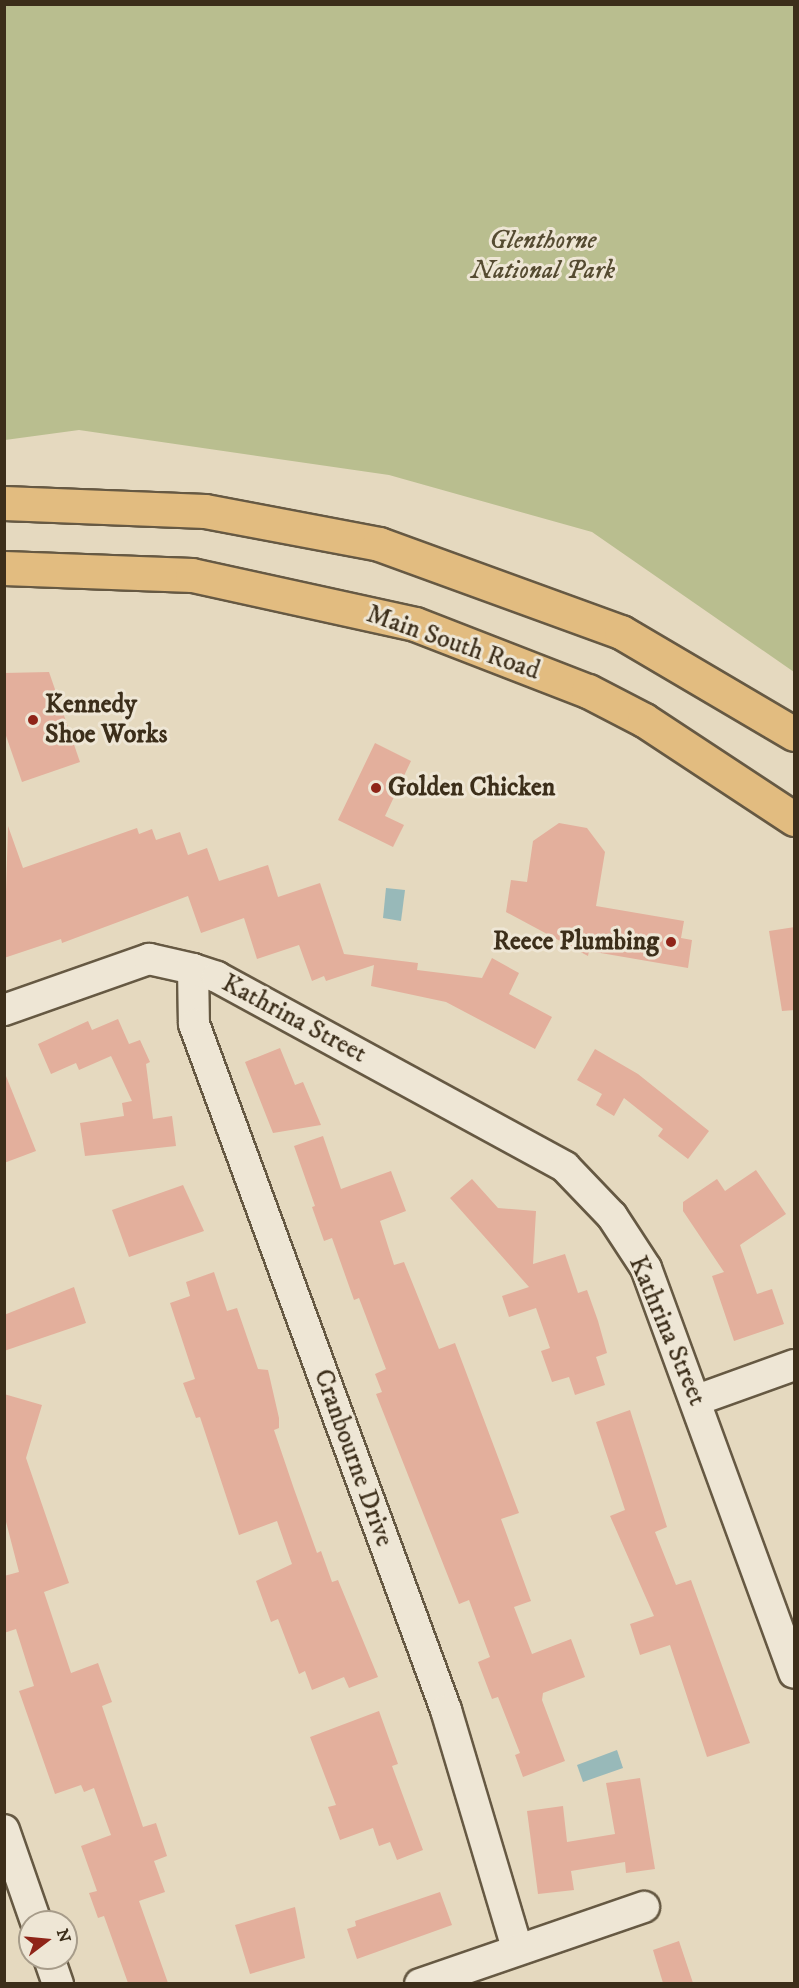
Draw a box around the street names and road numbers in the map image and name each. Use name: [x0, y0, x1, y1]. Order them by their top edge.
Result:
street label: Main South Road: [362, 599, 544, 687]
street label: Kathrina Street: [216, 968, 372, 1070]
street label: Kathrina Street: [622, 1252, 712, 1410]
street label: Cranbourne Drive: [306, 1365, 400, 1551]

